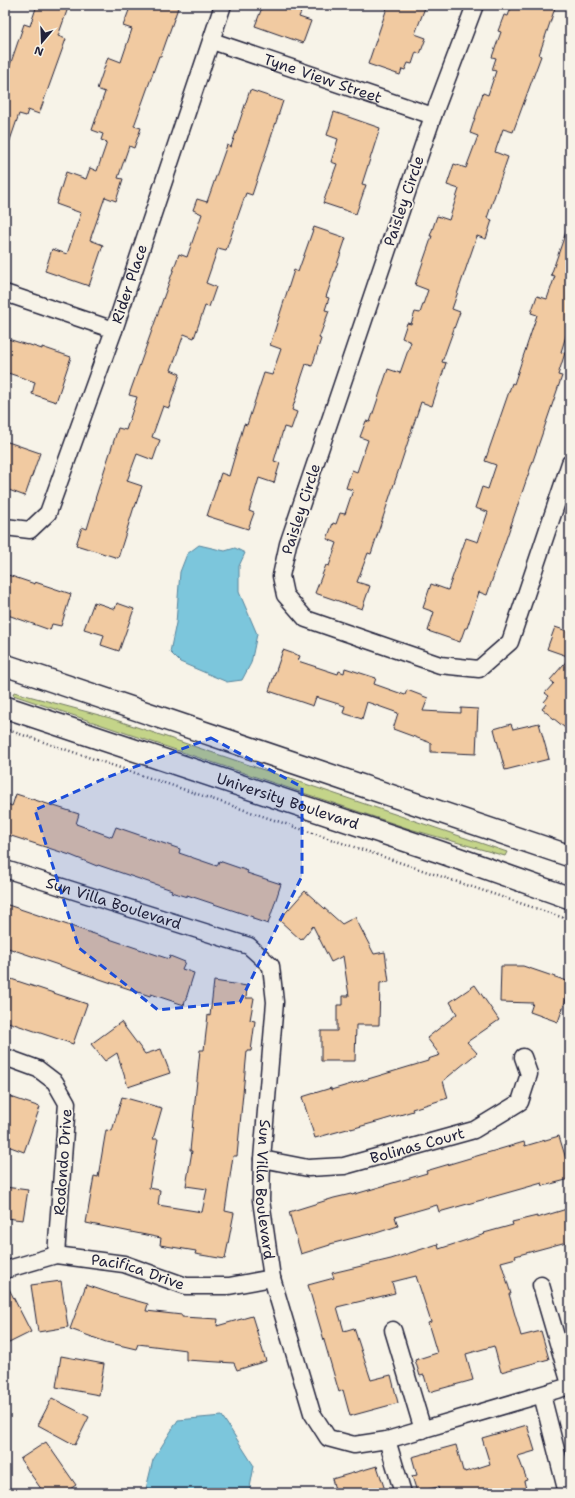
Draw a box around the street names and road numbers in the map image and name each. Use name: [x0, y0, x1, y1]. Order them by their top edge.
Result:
street label: Tyne View Street: [261, 49, 385, 108]
street label: Paisley Circle: [379, 153, 429, 249]
street label: Rider Place: [107, 242, 152, 326]
street label: Paisley Circle: [277, 461, 325, 557]
street label: University Boulevard: [214, 768, 362, 834]
street label: Sun Villa Boulevard: [44, 873, 184, 934]
street label: Rodondo Drive: [49, 1108, 77, 1216]
street label: Sun Villa Boulevard: [251, 1119, 279, 1261]
street label: Bolinas Court: [368, 1123, 467, 1168]
street label: Pacifica Drive: [90, 1250, 187, 1295]

